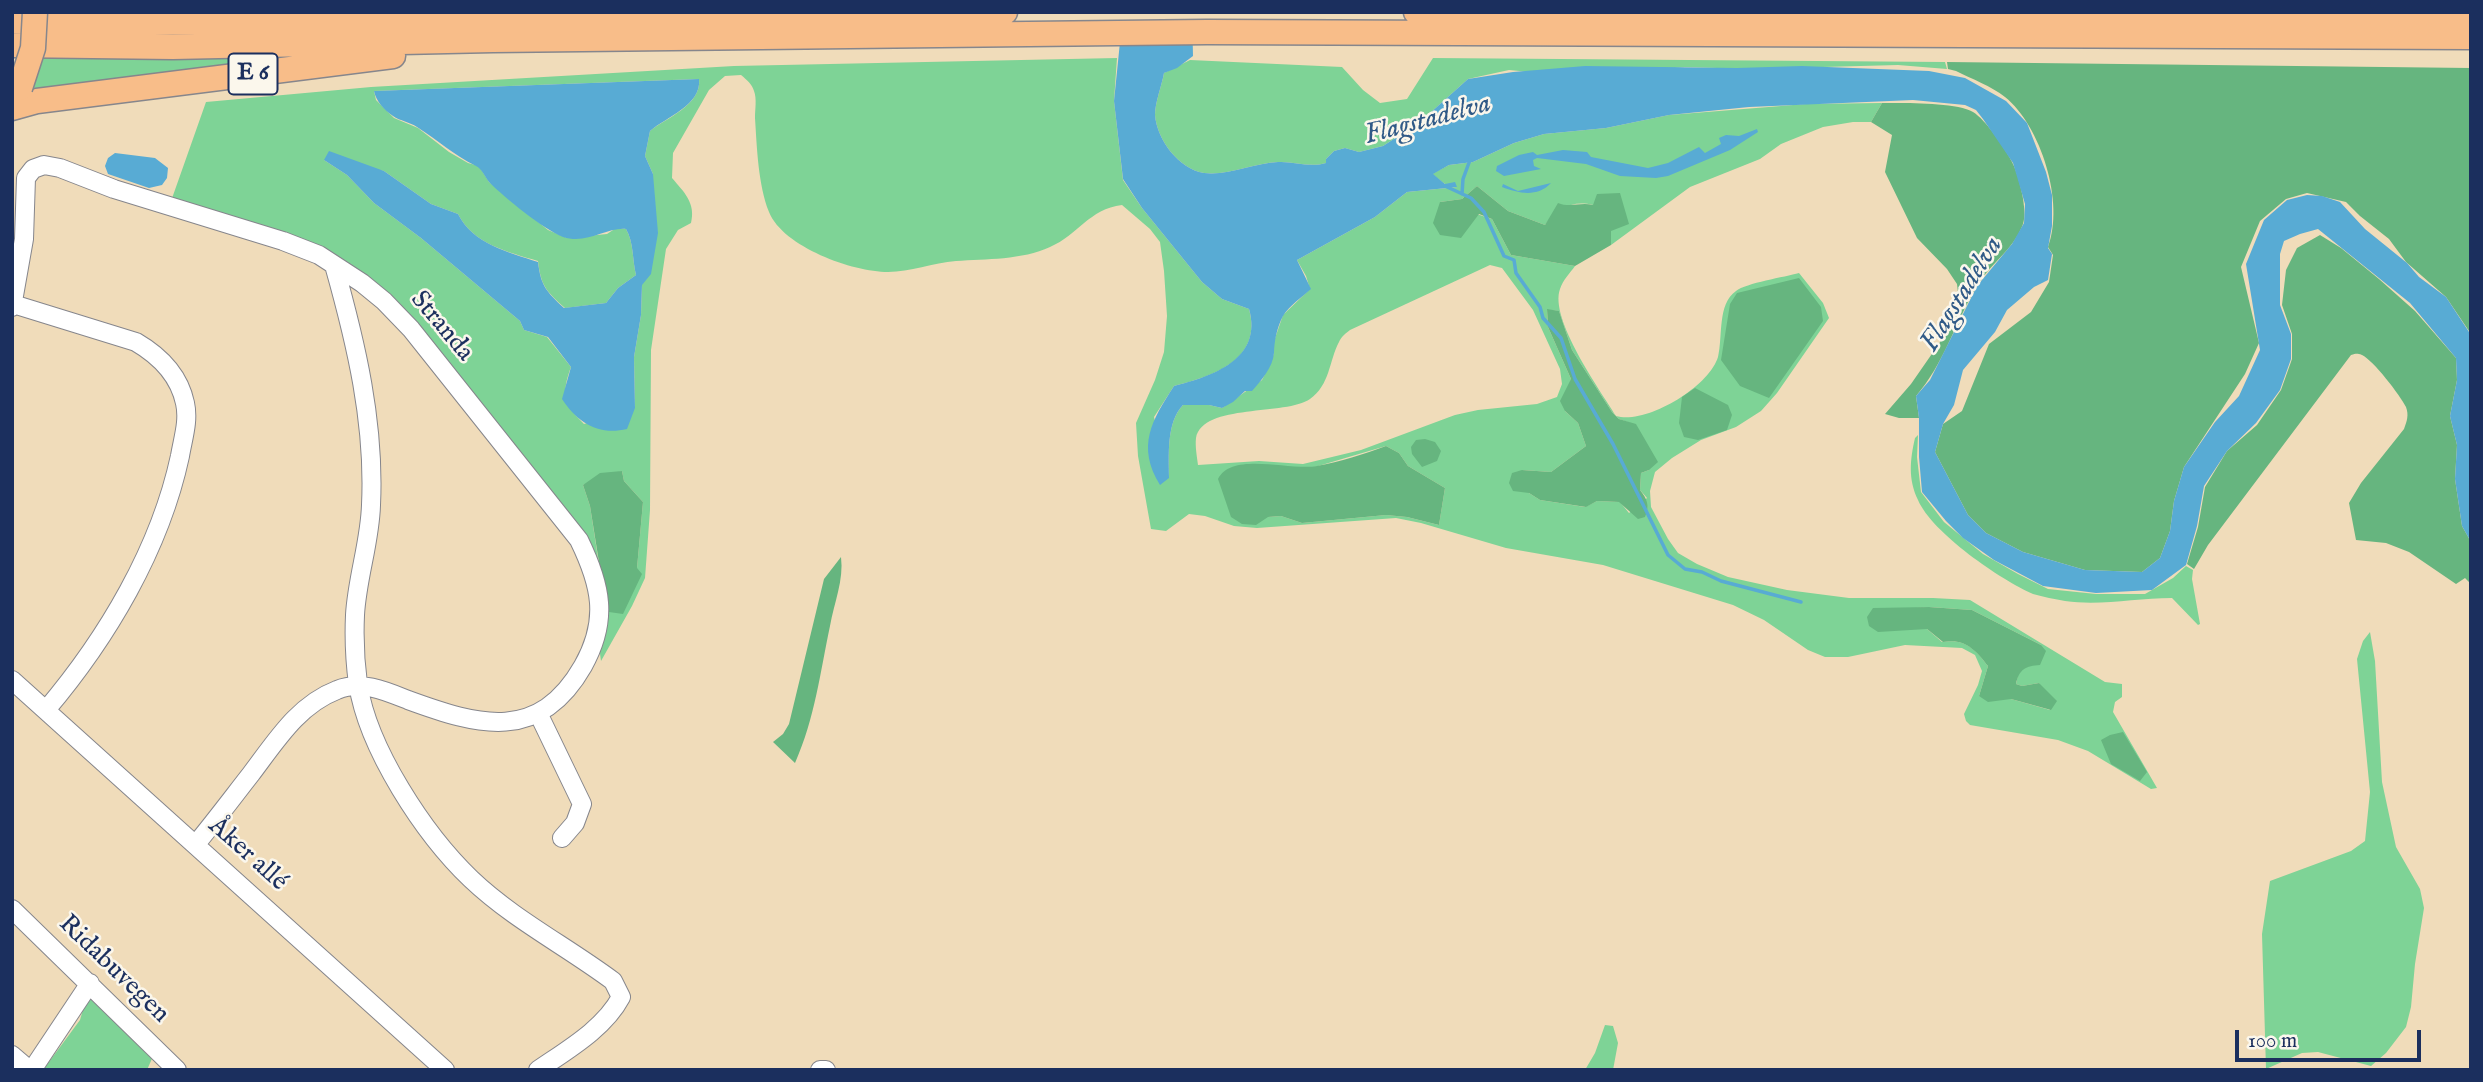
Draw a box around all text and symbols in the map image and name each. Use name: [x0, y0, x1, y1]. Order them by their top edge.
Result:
road number: E 6: [229, 54, 278, 94]
water label: Flagstadelva: [1361, 88, 1495, 154]
water label: Flagstadelva: [1914, 231, 2012, 359]
street label: Stranda: [403, 286, 479, 368]
street label: Åker allé: [201, 811, 293, 899]
street label: Ridabuvegen: [51, 909, 175, 1031]
scale bar: [2238, 1016, 2424, 1060]
text: 100 m: [2248, 1028, 2297, 1055]

